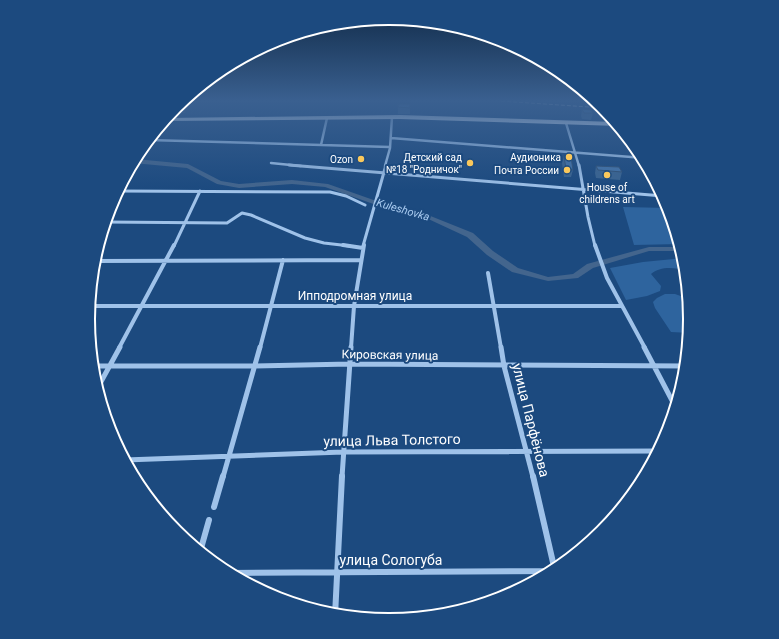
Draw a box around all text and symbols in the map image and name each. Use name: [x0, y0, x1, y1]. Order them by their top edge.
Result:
place label: Детский сад №18 "Родничок": [386, 152, 462, 175]
place label: Аудионика: [510, 152, 561, 163]
marker: Аудионика: [564, 152, 574, 162]
place label: Ozon: [330, 154, 353, 165]
marker: Ozon: [356, 154, 366, 164]
marker: Детский сад №18 "Родничок": [465, 158, 475, 168]
place label: Почта России: [494, 165, 559, 176]
marker: Почта России: [562, 165, 572, 175]
marker: House of childrens art: [602, 170, 612, 180]
place label: House of childrens art: [579, 182, 635, 205]
water label: Kuleshovka: [375, 196, 431, 224]
street label: Ипподромная улица: [298, 289, 412, 303]
street label: Кировская улица: [342, 347, 438, 363]
street label: улица Парфёнова: [509, 361, 553, 479]
street label: улица Льва Толстого: [323, 431, 461, 449]
street label: улица Сологуба: [340, 552, 442, 568]

